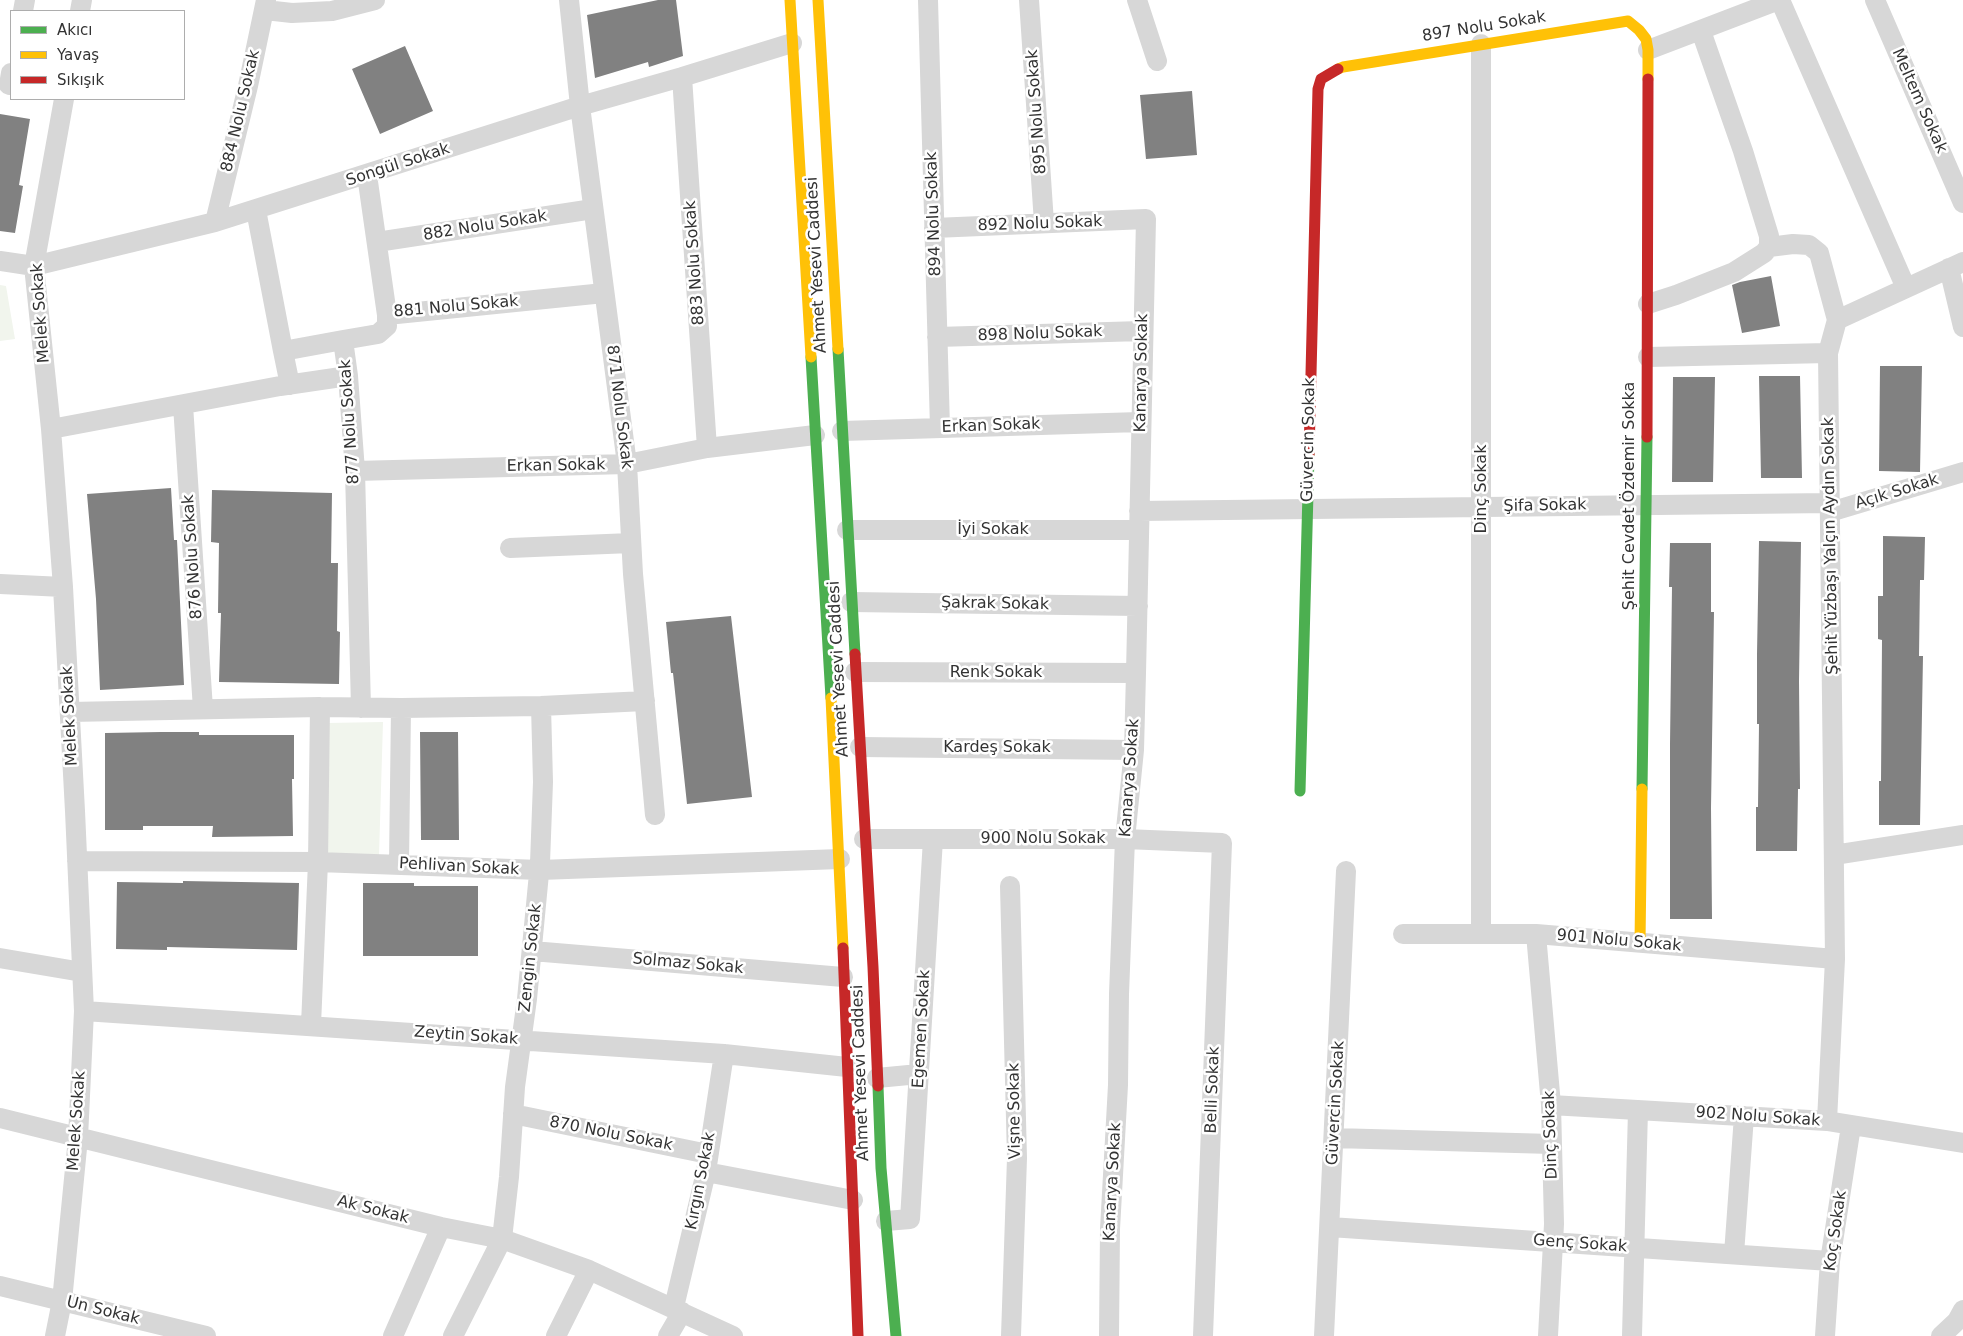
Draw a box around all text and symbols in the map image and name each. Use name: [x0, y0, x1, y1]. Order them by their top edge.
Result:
street label: 897 Nolu Sokak: [1421, 8, 1547, 46]
legend: [10, 10, 185, 100]
text: Akıcı: [57, 21, 93, 39]
text: Yavaş: [57, 46, 99, 64]
street label: Meltem Sokak: [1887, 46, 1951, 156]
street label: 884 Nolu Sokak: [218, 48, 264, 174]
street label: 895 Nolu Sokak: [1023, 49, 1051, 175]
text: Sıkışık: [57, 71, 104, 89]
street label: Songül Sokak: [344, 139, 452, 191]
street label: 894 Nolu Sokak: [922, 151, 946, 277]
street label: Ahmet Yesevi Caddesi: [803, 176, 831, 354]
street label: 883 Nolu Sokak: [681, 200, 709, 326]
street label: 882 Nolu Sokak: [422, 207, 548, 245]
street label: 892 Nolu Sokak: [977, 212, 1103, 236]
street label: Melek Sokak: [28, 262, 54, 364]
street label: 881 Nolu Sokak: [393, 292, 519, 322]
street label: Kanarya Sokak: [1131, 313, 1153, 433]
street label: 898 Nolu Sokak: [977, 322, 1103, 346]
street label: 871 Nolu Sokak: [602, 344, 636, 470]
street label: 877 Nolu Sokak: [336, 359, 364, 485]
street label: Güvercin Sokak: [1298, 378, 1320, 502]
street label: Şehit Cevdet Özdemir Sokka: [1620, 382, 1640, 610]
street label: Erkan Sokak: [941, 415, 1041, 437]
street label: Şehit Yüzbaşı Yalçın Aydın Sokak: [1819, 417, 1843, 675]
street label: Dinç Sokak: [1472, 445, 1492, 533]
street label: Erkan Sokak: [506, 456, 606, 476]
street label: Açık Sokak: [1853, 470, 1941, 514]
street label: 876 Nolu Sokak: [179, 494, 207, 620]
street label: Şifa Sokak: [1503, 496, 1587, 516]
street label: İyi Sokak: [957, 520, 1029, 540]
street label: Ahmet Yesevi Caddesi: [825, 580, 853, 758]
street label: Şakrak Sokak: [941, 593, 1049, 615]
street label: Renk Sokak: [950, 663, 1042, 683]
street label: Melek Sokak: [58, 665, 82, 767]
street label: Kanarya Sokak: [1116, 718, 1144, 838]
street label: Kardeş Sokak: [943, 738, 1051, 758]
street label: 900 Nolu Sokak: [980, 829, 1106, 849]
street label: Pehlivan Sokak: [398, 854, 520, 880]
street label: Zengin Sokak: [516, 903, 546, 1013]
street label: 901 Nolu Sokak: [1556, 926, 1682, 956]
street label: Solmaz Sokak: [632, 950, 744, 978]
street label: Egemen Sokak: [909, 969, 935, 1089]
street label: Ahmet Yesevi Caddesi: [848, 984, 874, 1162]
street label: Zeytin Sokak: [413, 1023, 519, 1049]
street label: Güvercin Sokak: [1323, 1040, 1349, 1166]
street label: Belli Sokak: [1202, 1046, 1224, 1134]
street label: Vişne Sokak: [1005, 1063, 1025, 1159]
street label: Melek Sokak: [64, 1070, 90, 1172]
street label: Dinç Sokak: [1540, 1090, 1562, 1180]
street label: 902 Nolu Sokak: [1695, 1103, 1821, 1131]
street label: 870 Nolu Sokak: [548, 1113, 674, 1155]
street label: Kanarya Sokak: [1100, 1122, 1126, 1242]
street label: Kırgın Sokak: [682, 1131, 720, 1231]
street label: Koç Sokak: [1821, 1189, 1851, 1273]
street label: Ak Sokak: [335, 1192, 411, 1228]
street label: Genç Sokak: [1532, 1231, 1628, 1257]
street label: Un Sokak: [64, 1293, 142, 1329]

